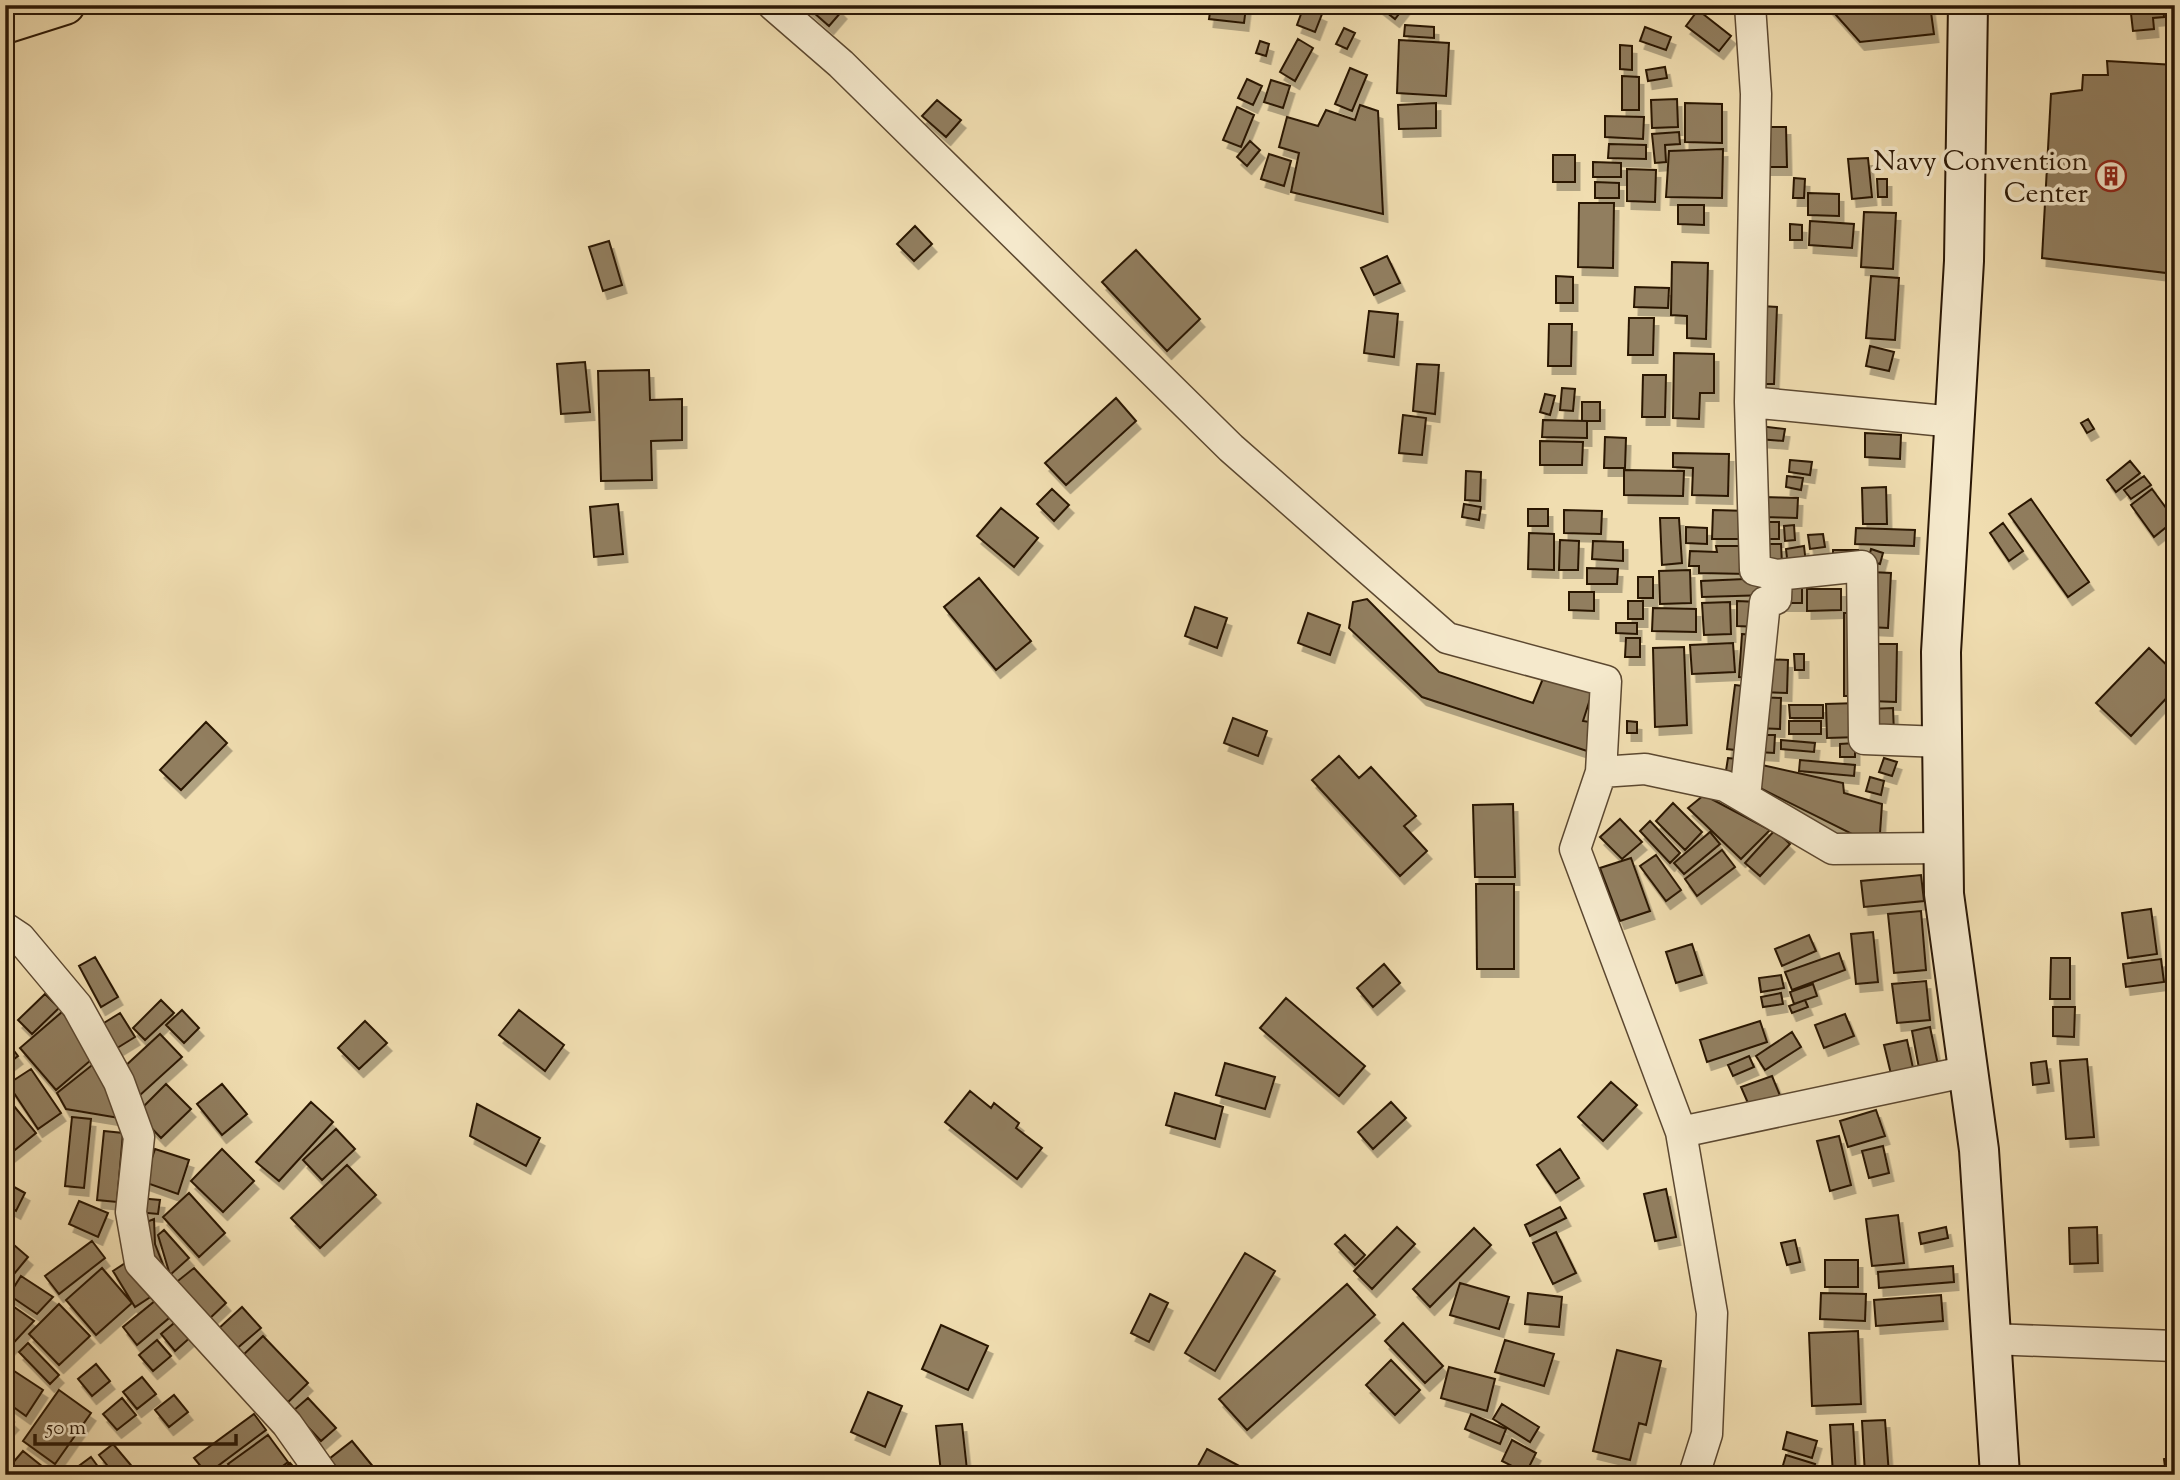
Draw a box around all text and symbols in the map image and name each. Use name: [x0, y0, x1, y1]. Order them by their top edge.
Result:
place label: Navy Convention Center: [1873, 143, 2088, 215]
building icon: Navy Convention Center: [2094, 159, 2128, 193]
scale bar: [35, 1403, 236, 1447]
text: 50 m: [45, 1414, 86, 1444]

